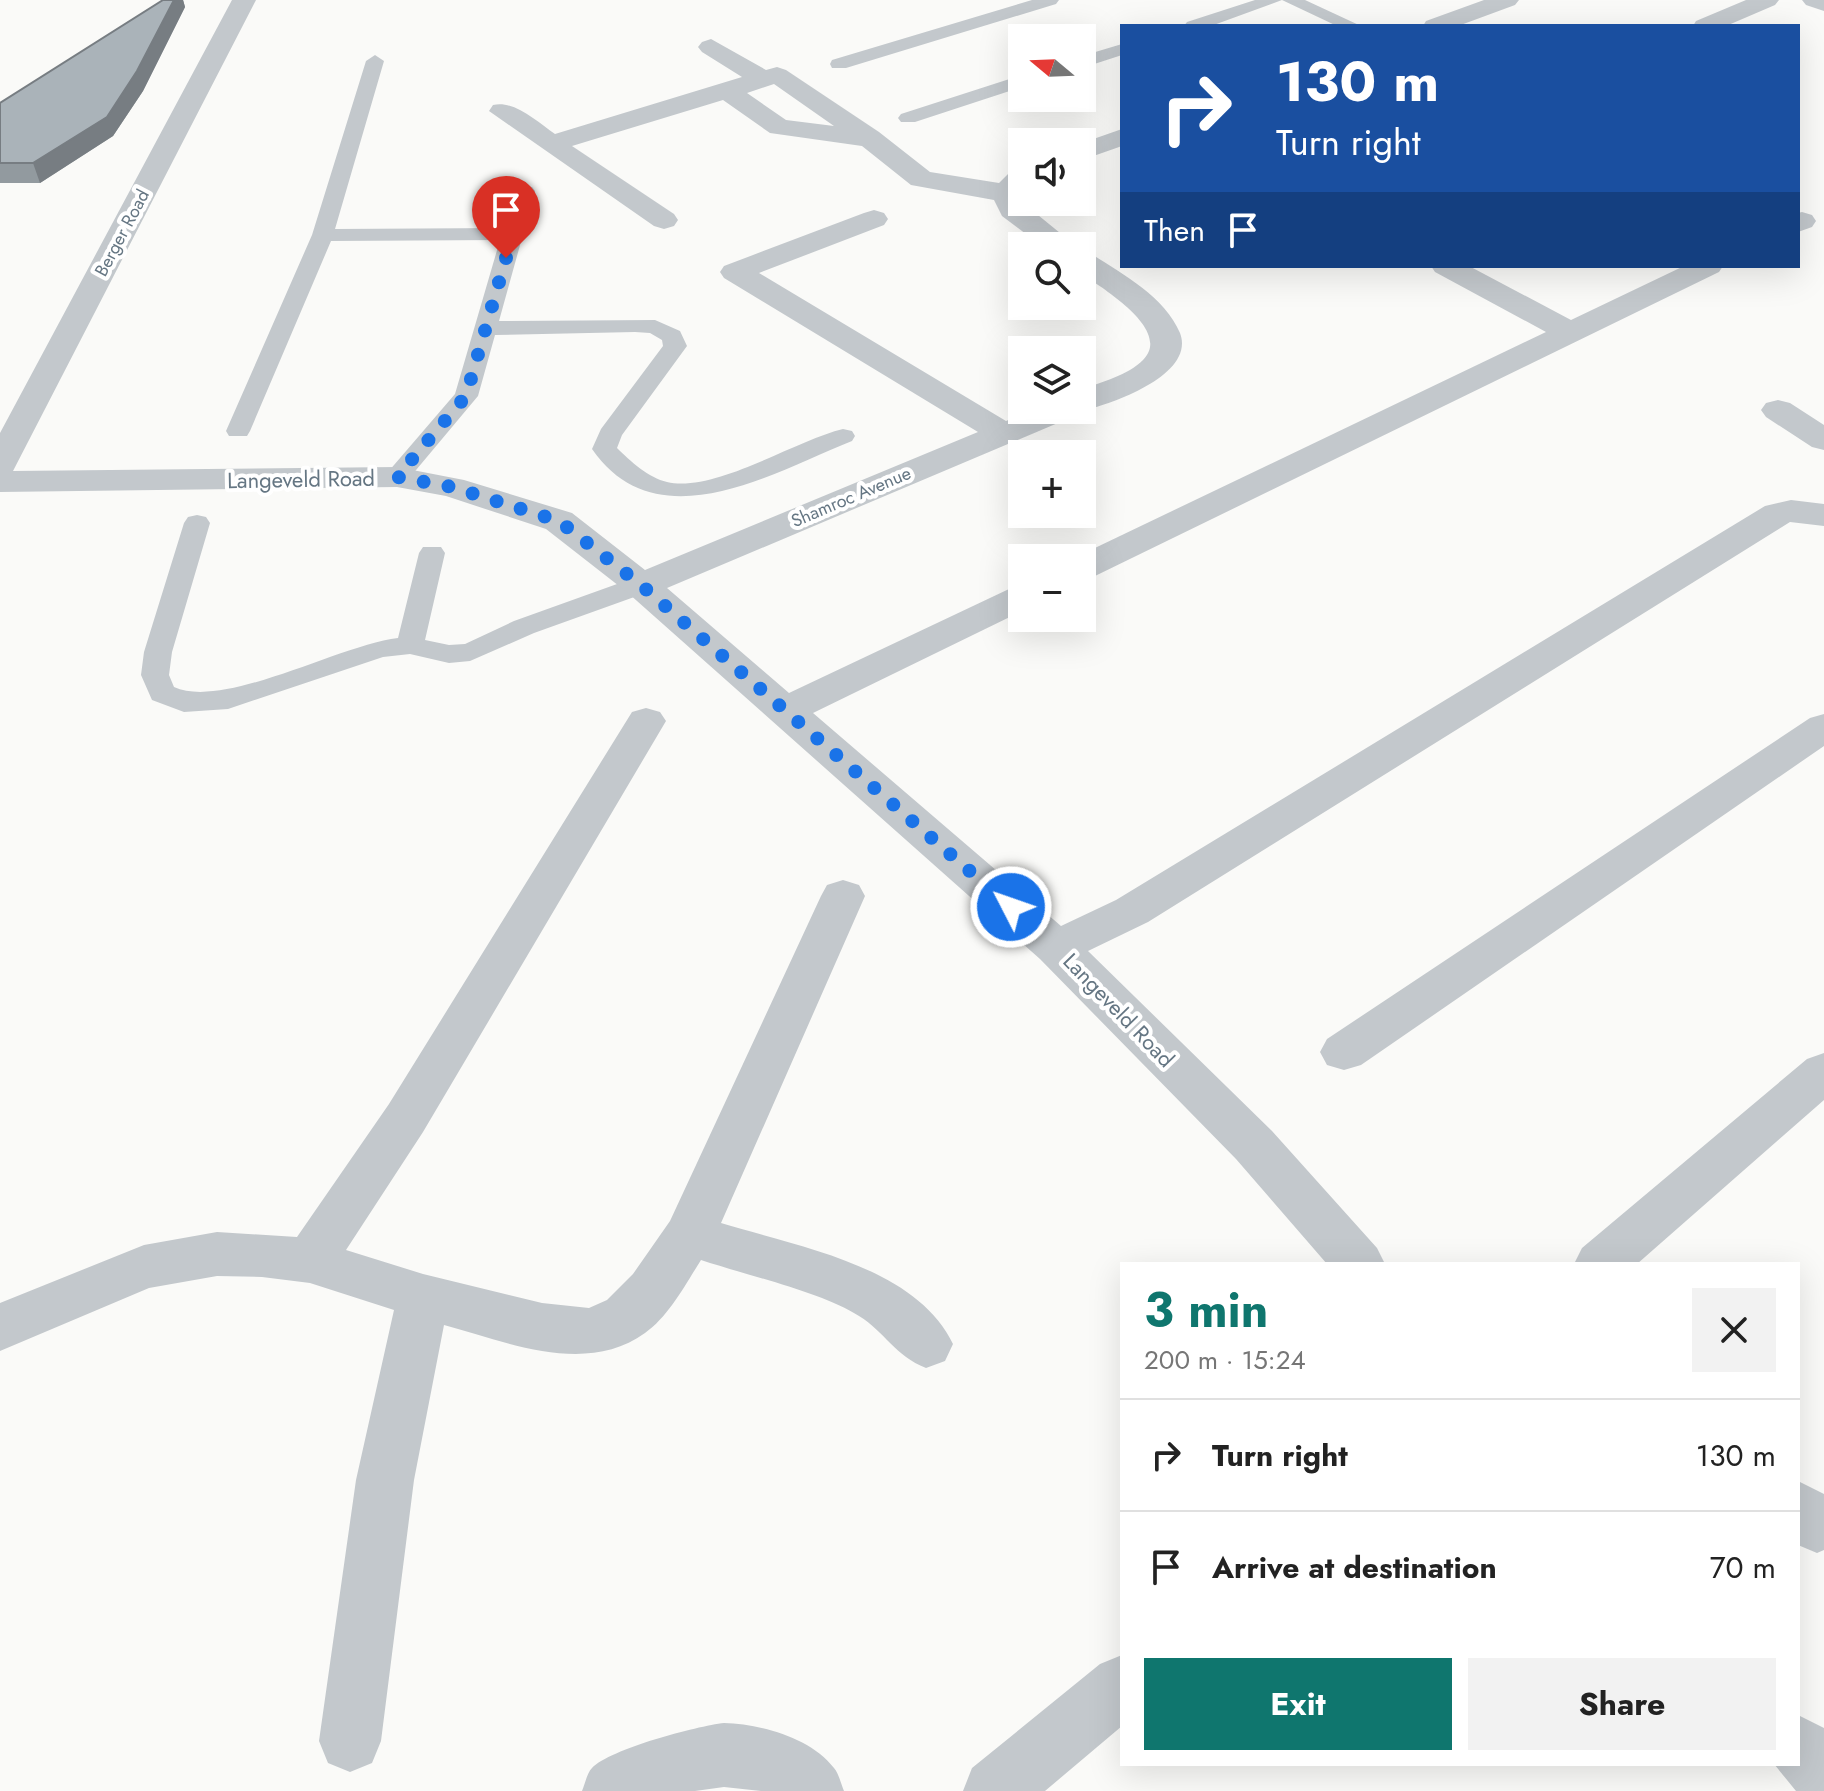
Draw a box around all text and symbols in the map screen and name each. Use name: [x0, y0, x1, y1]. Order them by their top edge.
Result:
north arrow: [1008, 24, 1096, 112]
map controls: [1008, 24, 1096, 632]
text: 130 m: [1276, 41, 1439, 122]
icon: right: [1144, 56, 1248, 160]
text: Turn right: [1276, 116, 1421, 168]
button: sound: [1008, 128, 1096, 216]
pin: [472, 176, 540, 258]
street label: Berger Road: [88, 185, 156, 281]
icon: arrive: [484, 188, 528, 232]
icon: arrive: [1221, 208, 1265, 252]
text: Then: [1144, 209, 1205, 252]
button: search: [1008, 232, 1096, 320]
button: layers: [1008, 336, 1096, 424]
button: +: [1008, 440, 1096, 528]
street label: Shamroc Avenue: [787, 460, 915, 534]
street label: Langeveld Road: [227, 462, 375, 496]
button: −: [1008, 544, 1096, 632]
position arrow: [969, 865, 1053, 949]
street label: Langeveld Road: [1056, 946, 1182, 1074]
text: 3 min: [1144, 1276, 1268, 1345]
button: close: [1692, 1288, 1776, 1372]
text: 200 m · 15:24: [1144, 1341, 1306, 1379]
icon: right: [1144, 1433, 1188, 1477]
text: Turn right: [1212, 1434, 1348, 1477]
text: 130 m: [1696, 1434, 1776, 1477]
icon: arrive: [1144, 1545, 1188, 1589]
text: Arrive at destination: [1212, 1546, 1497, 1589]
text: 70 m: [1710, 1546, 1776, 1589]
button: Exit: [1144, 1658, 1452, 1750]
button: Share: [1468, 1658, 1776, 1750]

